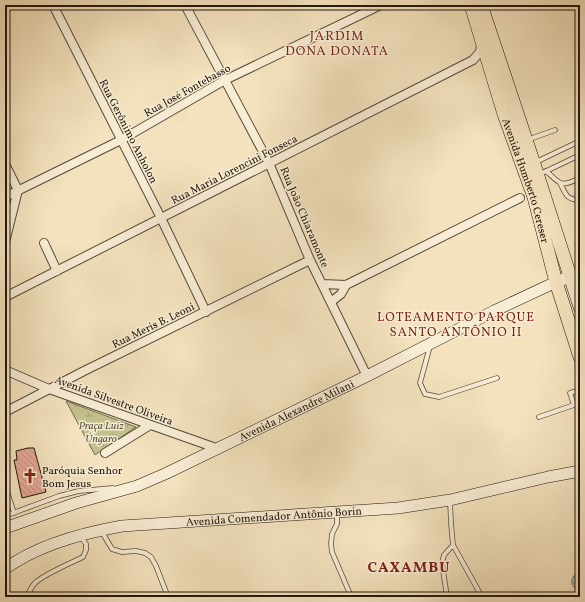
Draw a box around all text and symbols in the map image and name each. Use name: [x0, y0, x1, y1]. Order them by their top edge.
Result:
district label: JARDIM DONA DONATA: [285, 28, 389, 61]
street label: Rua José Fontebasso: [142, 61, 234, 121]
street label: Rua Gerônimo Anholon: [95, 77, 161, 187]
street label: Avenida Humberto Cereser: [497, 117, 552, 245]
street label: Rua Maria Lorencini Fonseca: [169, 132, 301, 209]
street label: Rua João Chiaramonte: [276, 165, 332, 270]
street label: Rua Meris B. Leoni: [110, 300, 197, 353]
district label: LOTEAMENTO PARQUE SANTO ANTÔNIO II: [377, 309, 535, 342]
street label: Avenida Silvestre Oliveira: [52, 373, 175, 430]
street label: Avenida Alexandre Milani: [237, 377, 357, 446]
park label: Praça Luiz Úngaro: [78, 419, 124, 447]
place label: Paróquia Senhor Bom Jesus: [42, 464, 123, 492]
church icon: Paróquia Senhor Bom Jesus: [21, 467, 39, 485]
street label: Avenida Comendador Antônio Borin: [186, 504, 363, 531]
district label: CAXAMBU: [367, 558, 451, 579]

